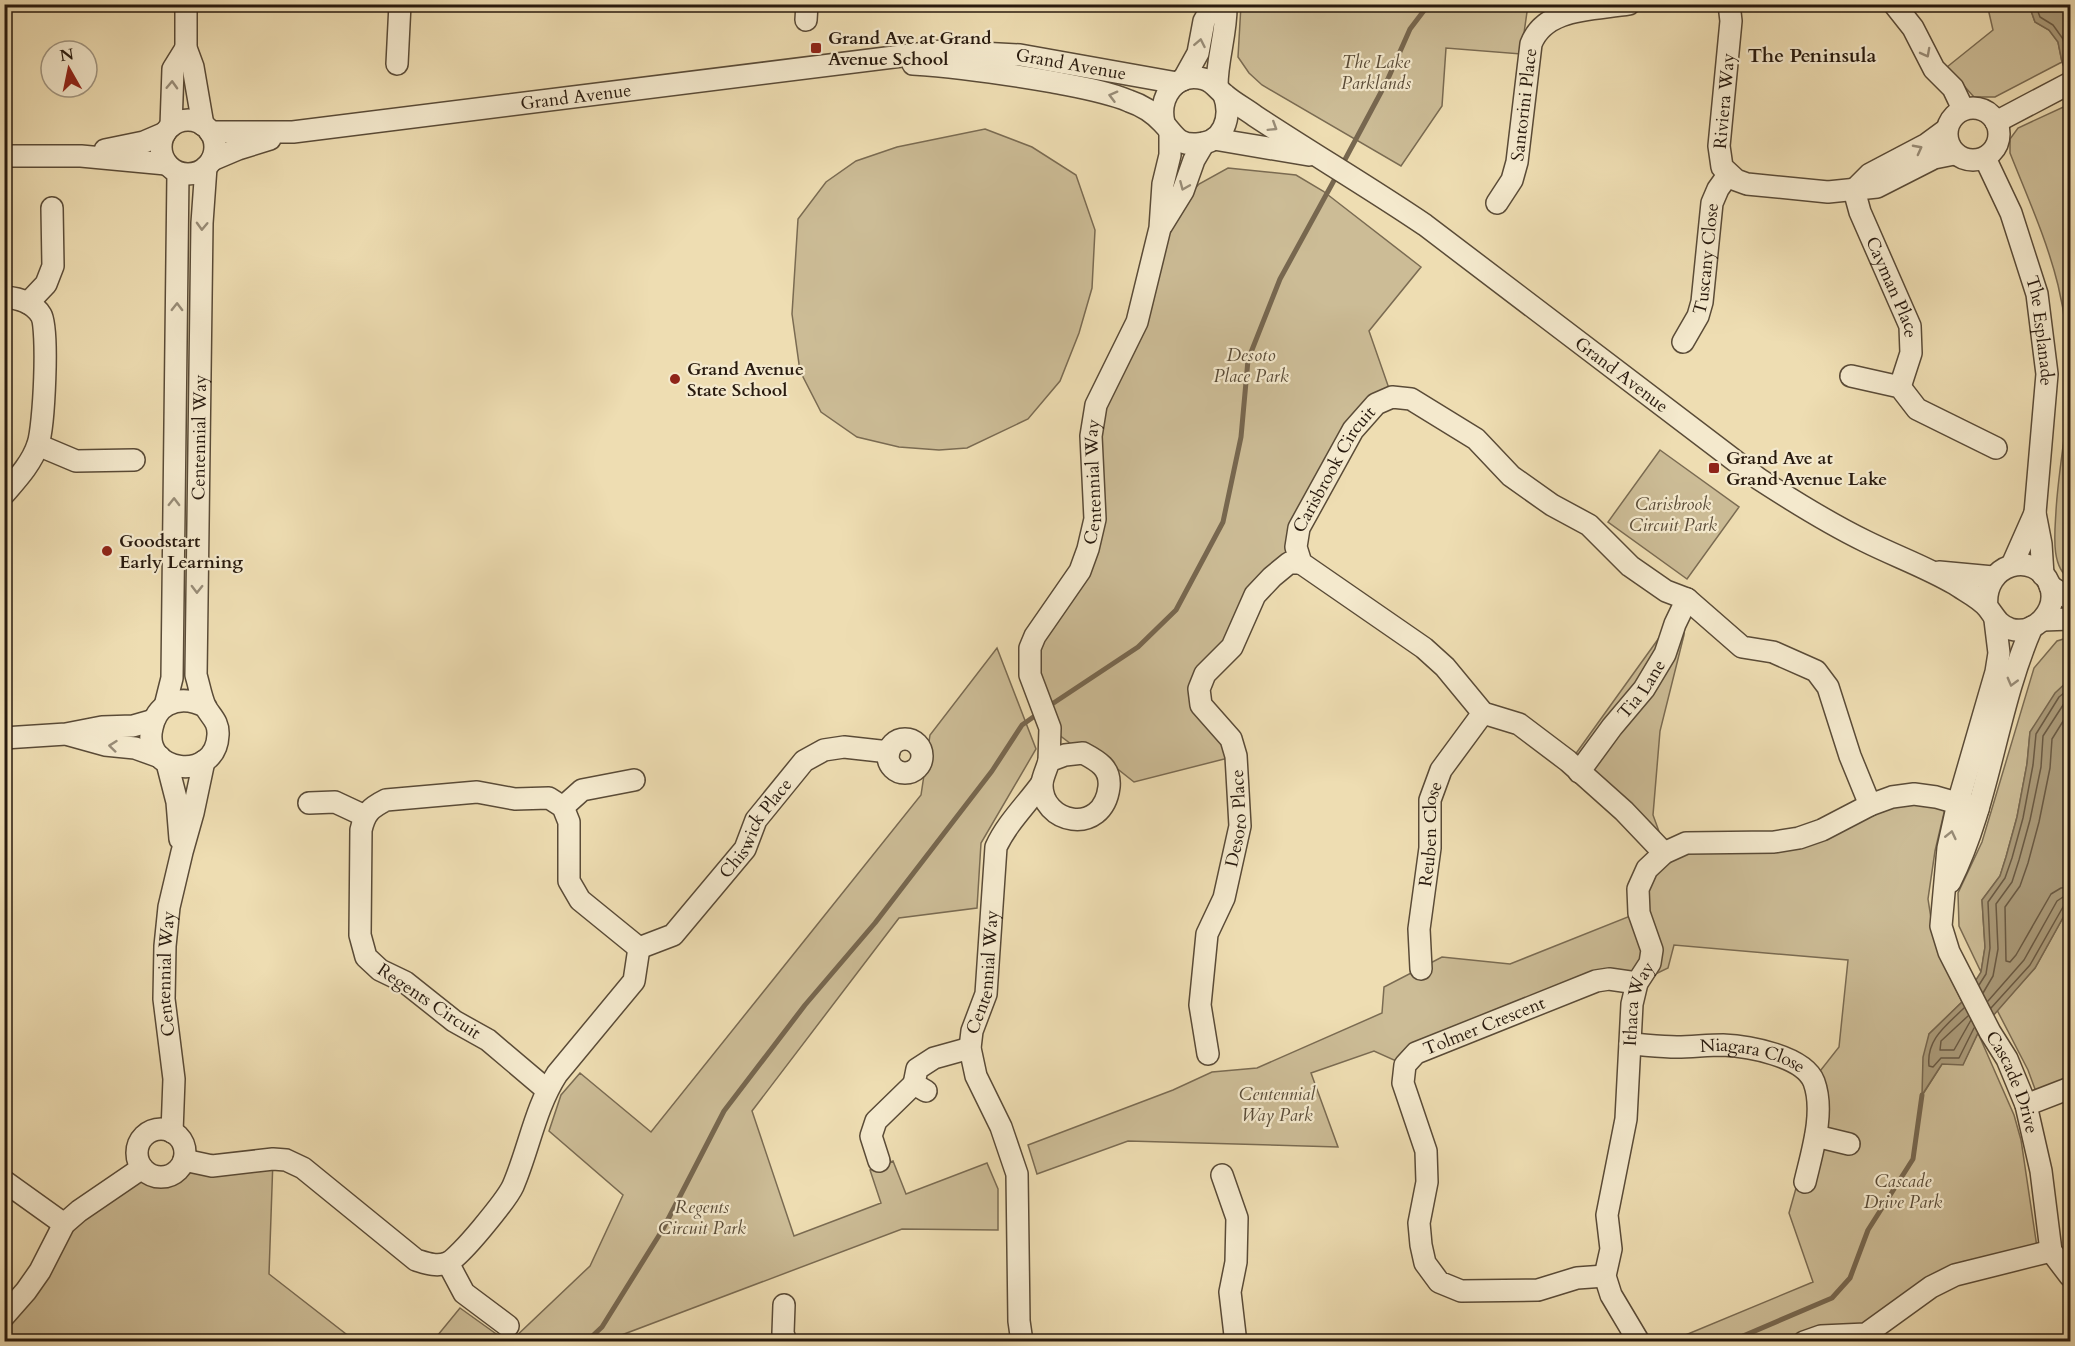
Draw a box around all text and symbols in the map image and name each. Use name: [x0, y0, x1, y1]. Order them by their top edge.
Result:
place label: Grand Ave at Grand Avenue School: [828, 26, 992, 72]
one-way arrow: [1193, 38, 1206, 48]
north arrow: [39, 39, 99, 99]
marker: Grand Ave at Grand Avenue School: [809, 41, 823, 55]
street label: Grand Avenue: [1014, 42, 1128, 87]
district label: The Peninsula: [1747, 42, 1877, 69]
text: N: [58, 43, 75, 67]
street label: Santorini Place: [1505, 47, 1543, 163]
one-way arrow: [1919, 47, 1930, 58]
park label: The Lake Parklands: [1341, 50, 1411, 96]
street label: Riviera Way: [1708, 52, 1741, 150]
street label: Grand Avenue: [519, 78, 633, 117]
one-way arrow: [166, 81, 179, 90]
one-way arrow: [1108, 91, 1118, 103]
one-way arrow: [1267, 119, 1277, 131]
one-way arrow: [1912, 145, 1922, 156]
one-way arrow: [1179, 180, 1191, 191]
street label: Tuscany Close: [1687, 202, 1725, 318]
one-way arrow: [196, 221, 208, 230]
street label: Cayman Place: [1859, 233, 1923, 338]
street label: The Esplanade: [2019, 273, 2059, 387]
one-way arrow: [171, 302, 183, 311]
street label: Grand Avenue: [1569, 331, 1673, 419]
park label: Desoto Place Park: [1213, 343, 1289, 389]
place label: Grand Avenue State School: [687, 357, 804, 403]
marker: Grand Avenue State School: [668, 372, 682, 386]
street label: Centennial Way: [186, 374, 213, 501]
street label: Carisbrook Circuit: [1287, 401, 1382, 537]
street label: Centennial Way: [1077, 417, 1108, 547]
place label: Grand Ave at Grand Avenue Lake: [1726, 446, 1887, 492]
marker: Grand Ave at Grand Avenue Lake: [1707, 461, 1721, 475]
park label: Carisbrook Circuit Park: [1629, 492, 1717, 538]
one-way arrow: [168, 497, 180, 506]
place label: Goodstart Early Learning: [119, 529, 243, 575]
marker: Goodstart Early Learning: [100, 544, 114, 558]
one-way arrow: [191, 584, 203, 593]
street label: Tia Lane: [1612, 655, 1672, 725]
one-way arrow: [2007, 677, 2020, 687]
one-way arrow: [109, 740, 118, 753]
street label: Desoto Place: [1219, 769, 1253, 870]
street label: Chiswick Place: [713, 773, 798, 884]
street label: Reuben Close: [1413, 778, 1449, 888]
one-way arrow: [1944, 831, 1957, 841]
street label: Centennial Way: [152, 909, 182, 1038]
street label: Centennial Way: [960, 909, 1005, 1038]
street label: Ithaca Way: [1618, 956, 1661, 1047]
street label: Regents Circuit: [372, 958, 486, 1045]
street label: Tolmer Crescent: [1420, 991, 1549, 1062]
street label: Cascade Drive: [1979, 1026, 2044, 1136]
street label: Niagara Close: [1699, 1033, 1810, 1079]
park label: Centennial Way Park: [1239, 1082, 1316, 1128]
park label: Cascade Drive Park: [1864, 1169, 1942, 1215]
park label: Regents Circuit Park: [658, 1195, 746, 1241]

